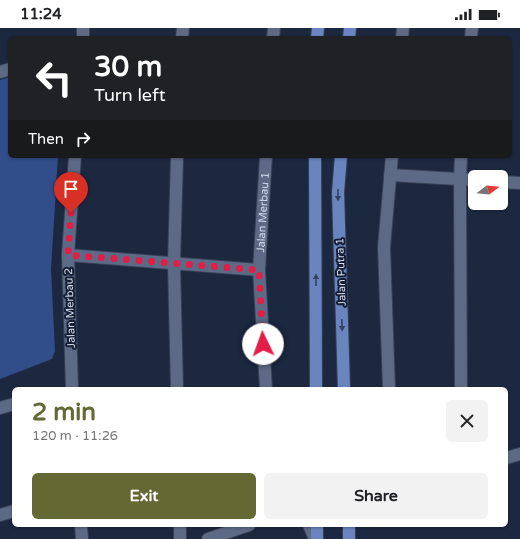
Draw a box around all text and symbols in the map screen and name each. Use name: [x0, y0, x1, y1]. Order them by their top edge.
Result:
text: 11:24: [20, 5, 62, 23]
text: 30 m: [94, 50, 162, 84]
icon: left: [28, 52, 80, 104]
text: Turn left: [94, 84, 166, 106]
icon: right: [72, 128, 94, 150]
text: Then: [28, 130, 64, 148]
north arrow: [468, 170, 508, 210]
map controls: [468, 170, 508, 210]
pin: [54, 172, 88, 213]
street label: Jalan Merbau 1: [254, 172, 271, 253]
icon: arrive: [60, 178, 82, 200]
one-way arrow: [335, 189, 342, 201]
street label: Jalan Putra 1: [333, 238, 349, 306]
street label: Jalan Merbau 2: [62, 268, 78, 348]
one-way arrow: [313, 273, 319, 286]
one-way arrow: [339, 319, 346, 331]
position arrow: [242, 323, 284, 365]
text: 2 min: [32, 398, 96, 427]
button: close: [446, 400, 488, 442]
text: 120 m · 11:26: [32, 428, 118, 444]
button: Exit: [32, 473, 256, 519]
button: Share: [264, 473, 488, 519]

